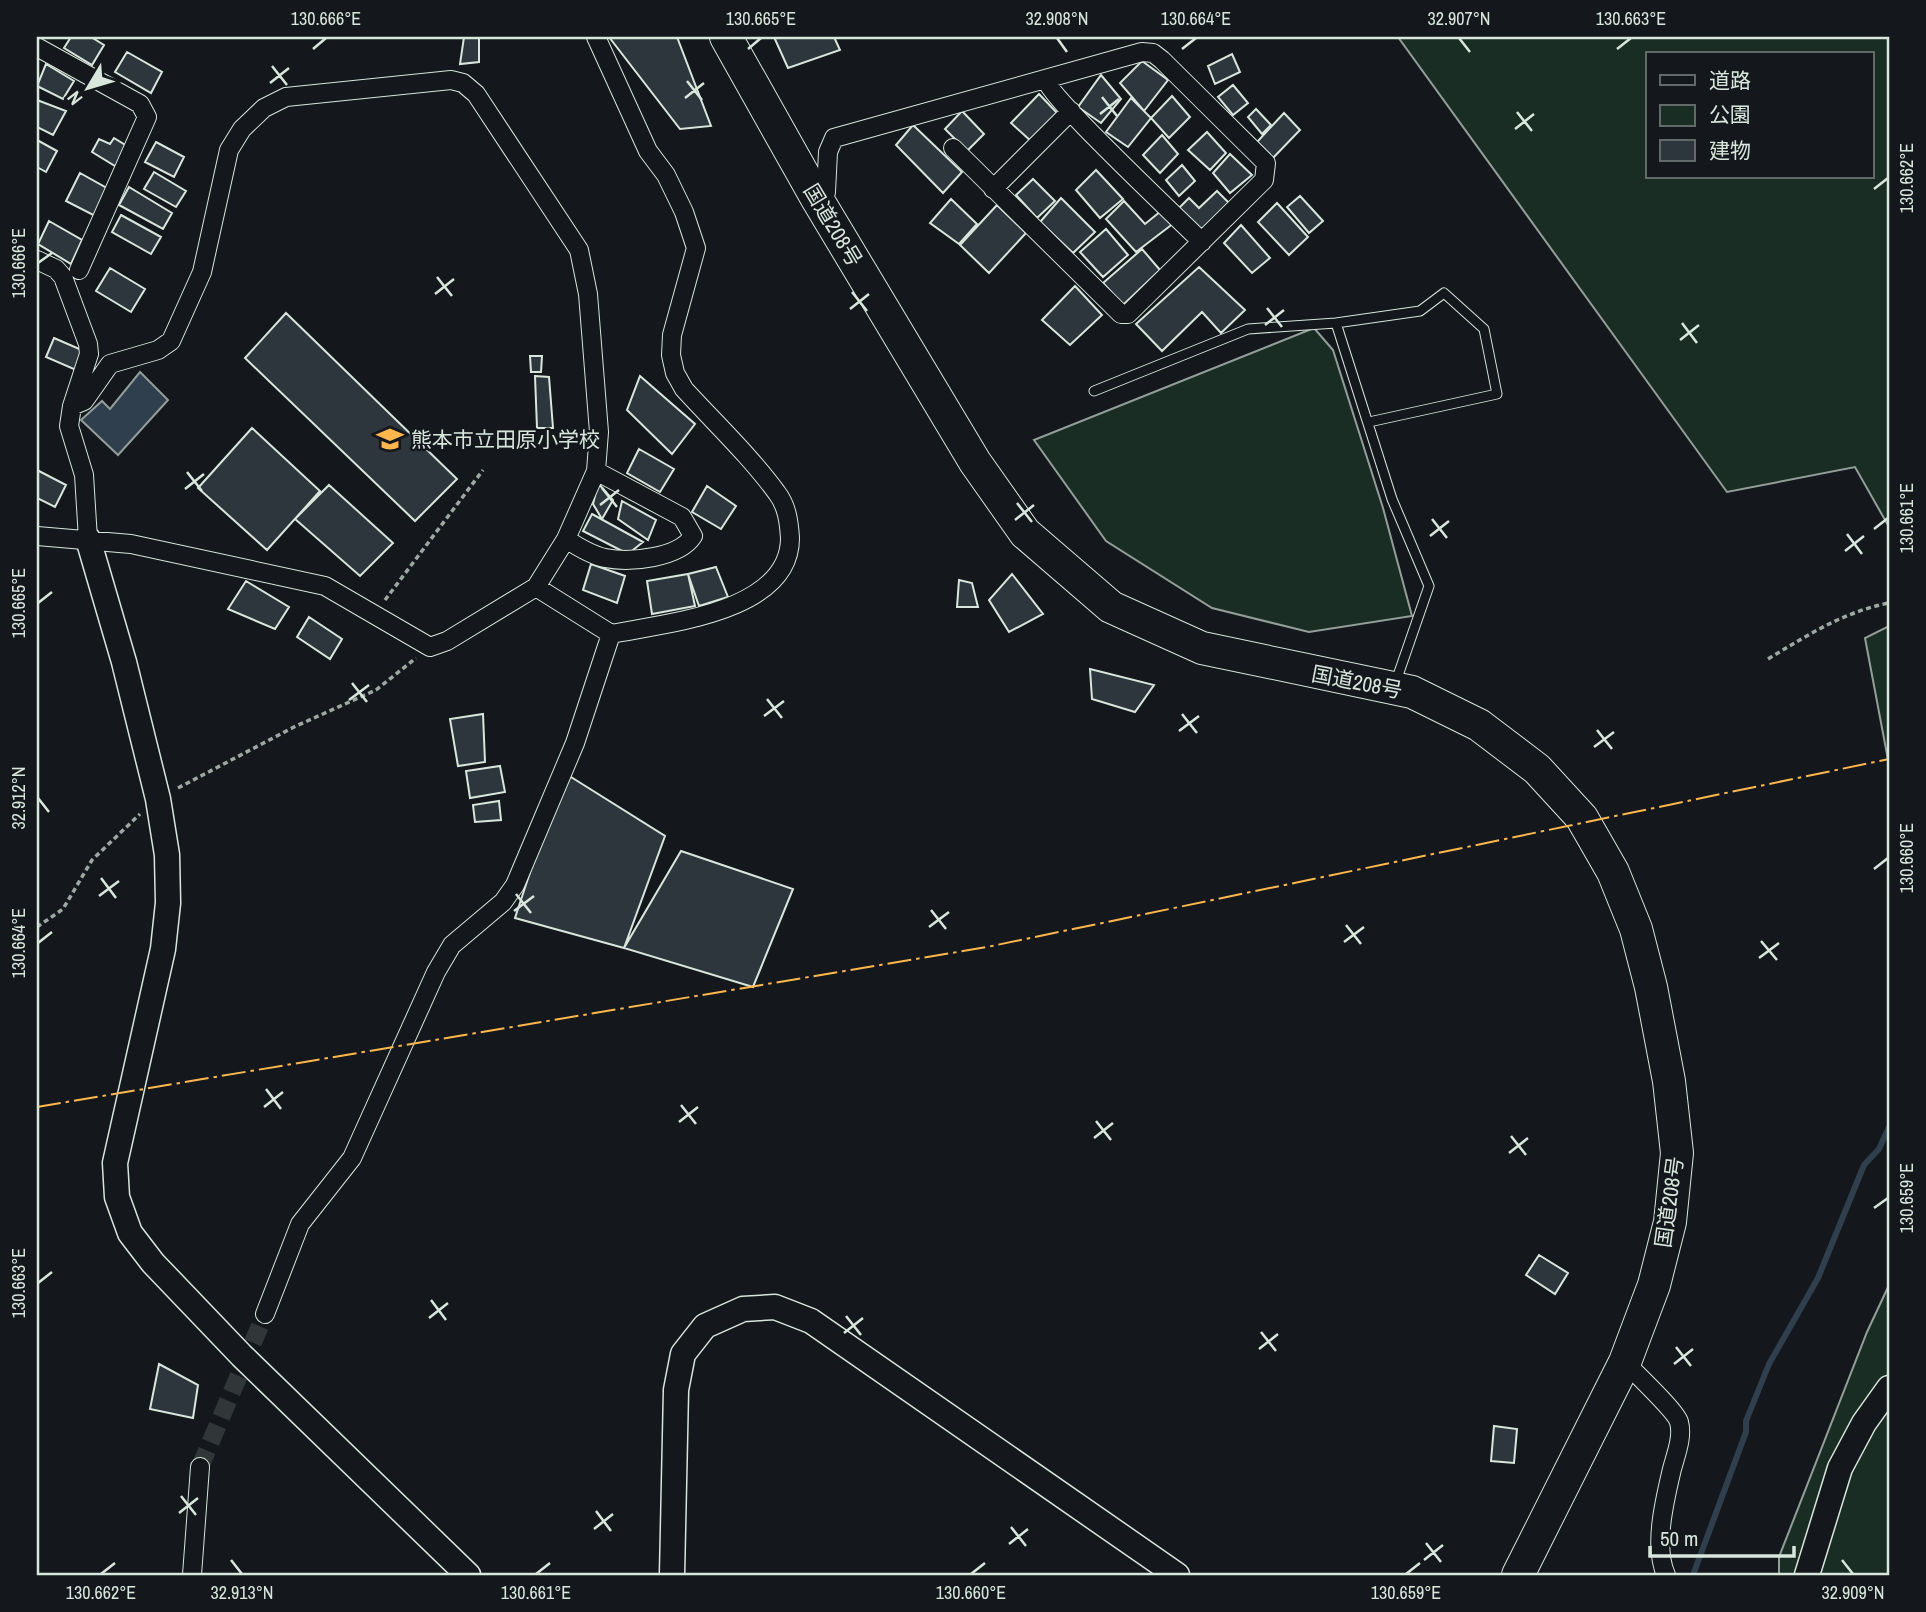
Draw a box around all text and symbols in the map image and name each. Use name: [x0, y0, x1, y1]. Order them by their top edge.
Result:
text: 130.666°E: [291, 6, 361, 31]
text: 130.665°E: [726, 6, 796, 31]
text: 32.908°N: [1026, 6, 1089, 31]
text: 130.664°E: [1161, 6, 1231, 31]
text: 32.907°N: [1428, 6, 1491, 31]
text: 130.663°E: [1596, 6, 1666, 31]
north arrow: [52, 52, 122, 122]
legend: [1646, 52, 1874, 178]
text: 道路: [1709, 66, 1751, 95]
text: N: [61, 86, 88, 111]
text: 公園: [1709, 100, 1751, 129]
text: 建物: [1709, 136, 1751, 165]
text: 130.662°E: [1894, 143, 1919, 213]
street label: 国道208号: [797, 178, 869, 272]
text: 130.666°E: [6, 228, 31, 298]
school or university icon: 熊本市立田原小学校: [375, 424, 405, 454]
place label: 熊本市立田原小学校: [411, 425, 600, 454]
text: 130.661°E: [1894, 483, 1919, 553]
text: 130.665°E: [6, 568, 31, 638]
street label: 国道208号: [1309, 659, 1405, 705]
text: 32.912°N: [6, 767, 31, 830]
text: 130.660°E: [1894, 823, 1919, 893]
text: 130.664°E: [6, 908, 31, 978]
street label: 国道208号: [1648, 1155, 1690, 1249]
text: 130.659°E: [1894, 1163, 1919, 1233]
text: 130.663°E: [6, 1248, 31, 1318]
scale bar: [1650, 1514, 1793, 1558]
text: 50 m: [1660, 1524, 1698, 1553]
text: 130.662°E: [66, 1580, 136, 1605]
text: 32.913°N: [211, 1580, 274, 1605]
text: 130.661°E: [501, 1580, 571, 1605]
text: 130.660°E: [936, 1580, 1006, 1605]
text: 130.659°E: [1371, 1580, 1441, 1605]
text: 32.909°N: [1822, 1580, 1885, 1605]

